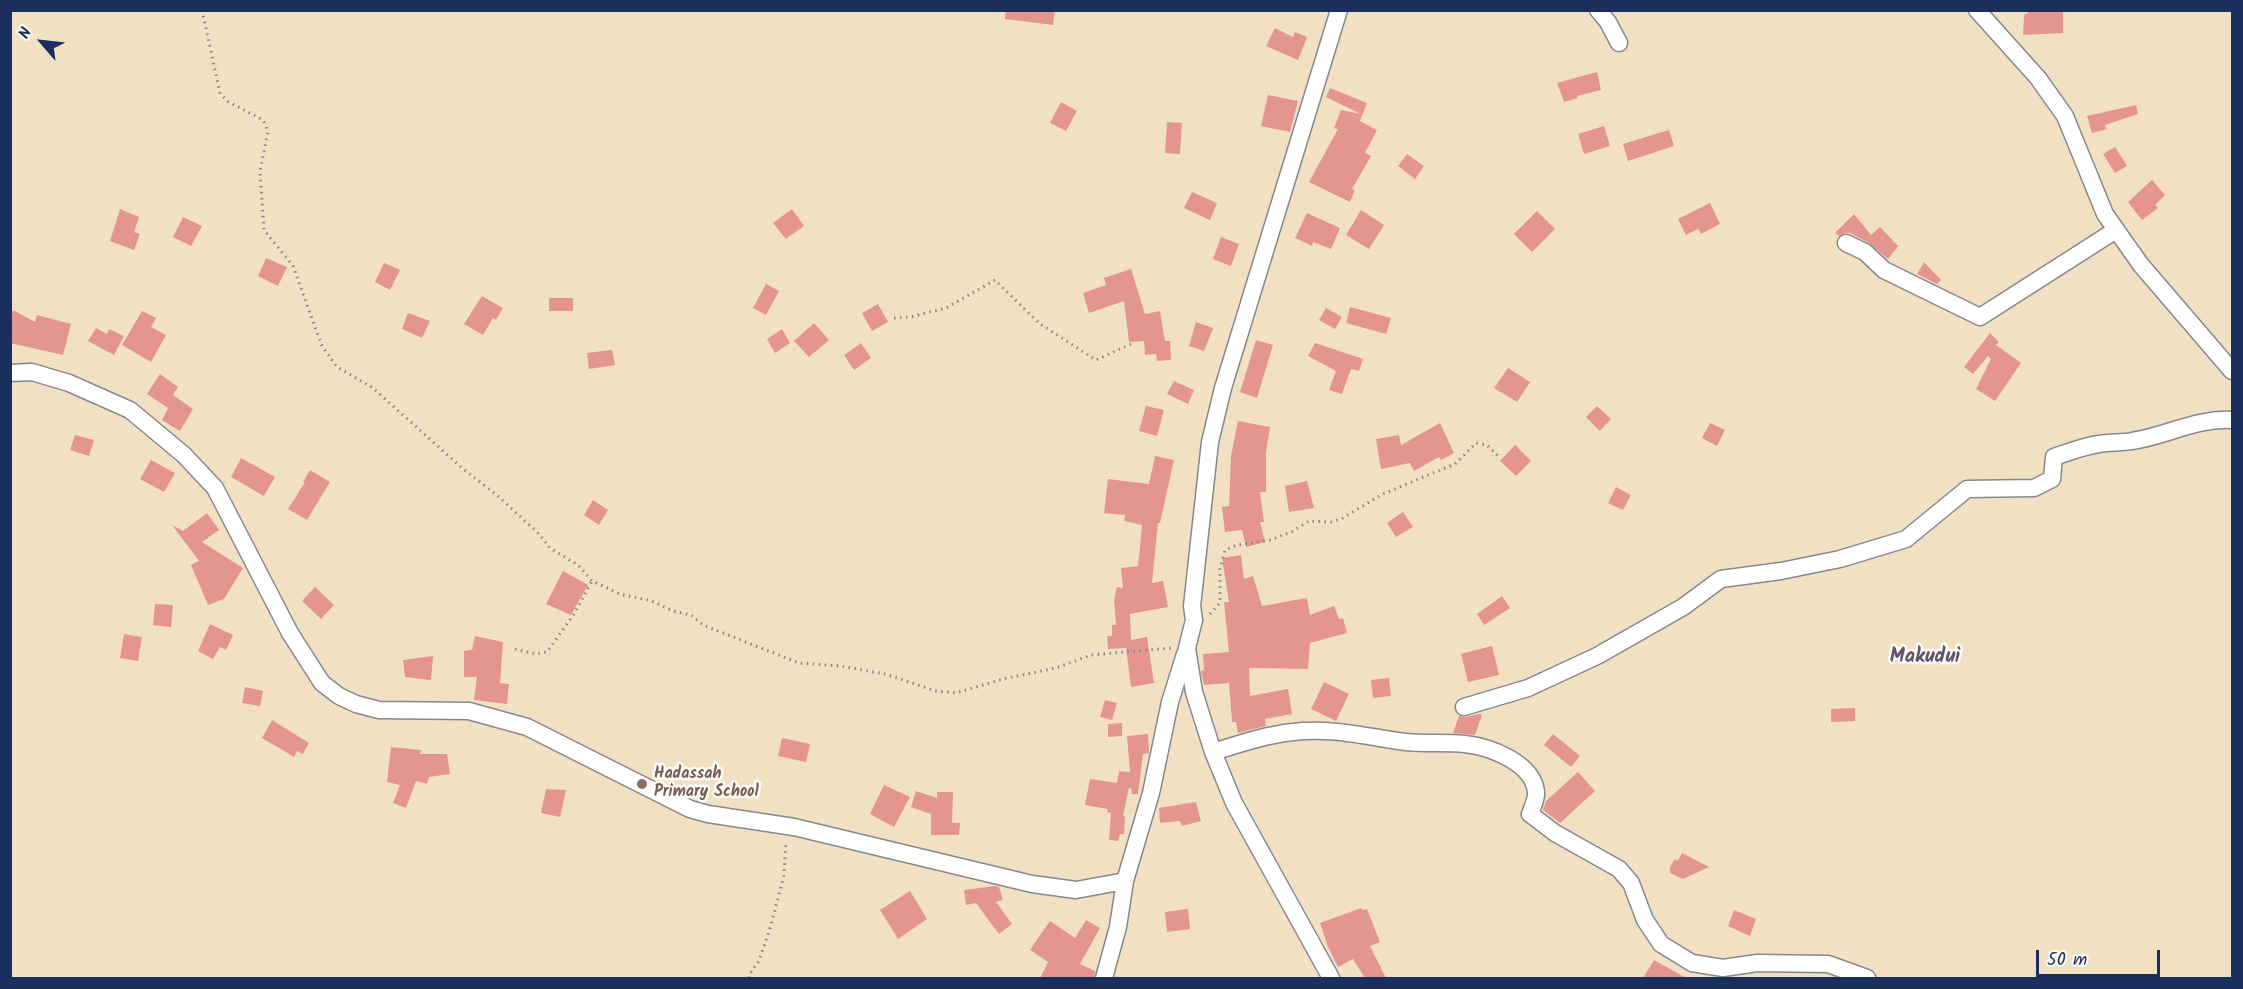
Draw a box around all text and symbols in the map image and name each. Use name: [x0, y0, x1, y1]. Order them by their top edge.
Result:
north arrow: [12, 12, 72, 72]
text: N: [12, 23, 39, 44]
district label: Makudui: [1890, 647, 1960, 671]
place label: Hadassah Primary School: [654, 765, 759, 803]
marker: Hadassah Primary School: [635, 777, 649, 791]
scale bar: [2039, 938, 2164, 976]
text: 50 m: [2047, 946, 2087, 975]

